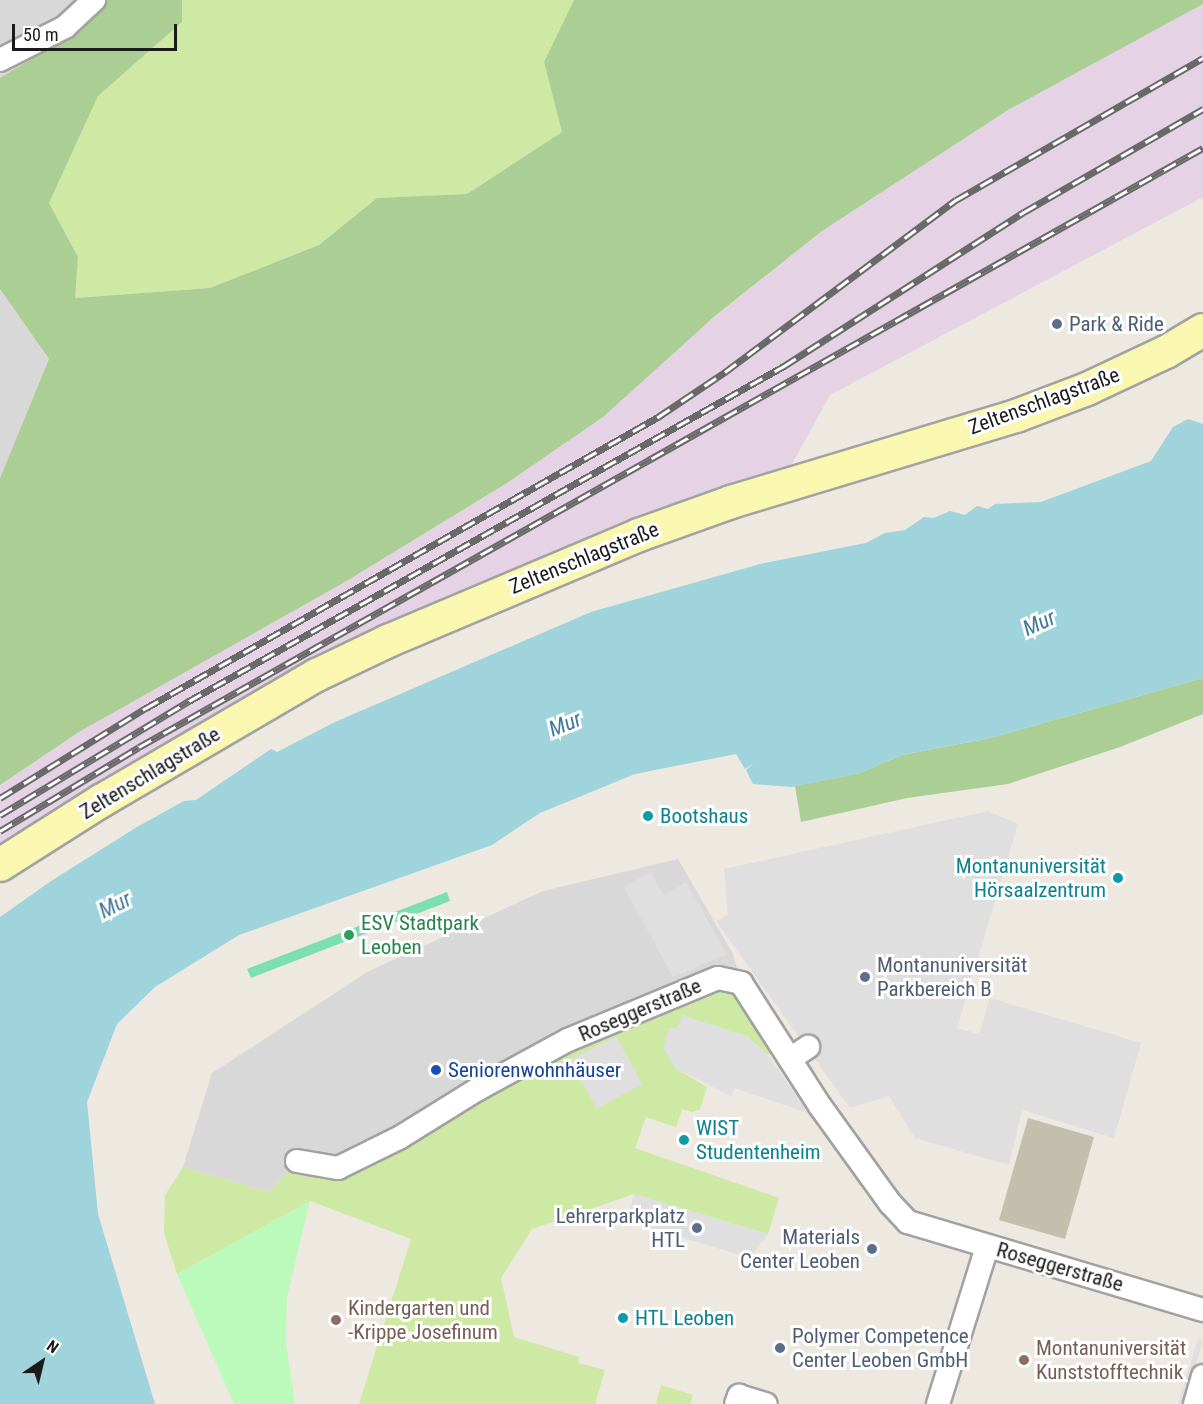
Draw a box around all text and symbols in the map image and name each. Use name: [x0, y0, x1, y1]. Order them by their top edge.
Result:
scale bar: [15, 12, 180, 50]
text: 50 m: [23, 24, 58, 45]
place label: Park & Ride: [1069, 311, 1164, 337]
marker: Park & Ride: [1050, 317, 1064, 331]
street label: Zeltenschlagstraße: [965, 362, 1123, 440]
street label: Zeltenschlagstraße: [506, 517, 662, 599]
water label: Mur: [1018, 604, 1060, 642]
water label: Mur: [545, 706, 585, 742]
street label: Zeltenschlagstraße: [75, 721, 225, 825]
place label: Bootshaus: [660, 803, 748, 829]
marker: Bootshaus: [641, 809, 655, 823]
place label: Montanuniversität Hörsaalzentrum: [956, 853, 1106, 903]
marker: Montanuniversität Hörsaalzentrum: [1111, 871, 1125, 885]
water label: Mur: [94, 886, 136, 924]
place label: ESV Stadtpark Leoben: [361, 910, 479, 960]
marker: ESV Stadtpark Leoben: [342, 928, 356, 942]
place label: Montanuniversität Parkbereich B: [877, 952, 1027, 1002]
marker: Montanuniversität Parkbereich B: [858, 970, 872, 984]
street label: Roseggerstraße: [575, 973, 705, 1047]
place label: Seniorenwohnhäuser: [448, 1057, 621, 1083]
marker: Seniorenwohnhäuser: [429, 1063, 443, 1077]
place label: WIST Studentenheim: [696, 1115, 821, 1165]
marker: WIST Studentenheim: [677, 1133, 691, 1147]
place label: Lehrerparkplatz HTL: [556, 1203, 685, 1253]
marker: Lehrerparkplatz HTL: [690, 1221, 704, 1235]
place label: Materials Center Leoben: [740, 1224, 860, 1274]
street label: Roseggerstraße: [994, 1237, 1126, 1297]
marker: Materials Center Leoben: [865, 1242, 879, 1256]
place label: Kindergarten und -Krippe Josefinum: [348, 1295, 498, 1345]
place label: HTL Leoben: [635, 1305, 734, 1331]
marker: HTL Leoben: [616, 1311, 630, 1325]
marker: Kindergarten und -Krippe Josefinum: [329, 1313, 343, 1327]
place label: Polymer Competence Center Leoben GmbH: [792, 1323, 969, 1373]
north arrow: [12, 1332, 72, 1392]
place label: Montanuniversität Kunststofftechnik: [1036, 1335, 1186, 1385]
text: N: [43, 1336, 62, 1357]
marker: Polymer Competence Center Leoben GmbH: [773, 1341, 787, 1355]
marker: Montanuniversität Kunststofftechnik: [1017, 1353, 1031, 1367]

